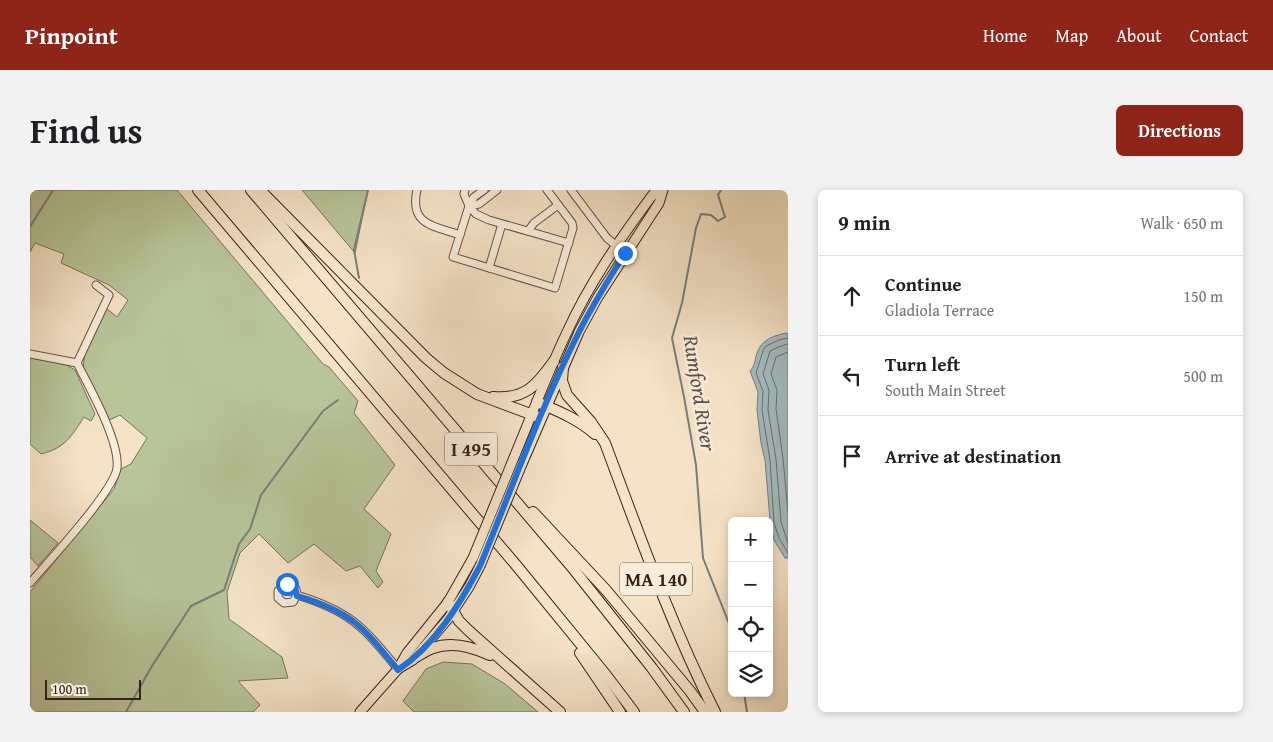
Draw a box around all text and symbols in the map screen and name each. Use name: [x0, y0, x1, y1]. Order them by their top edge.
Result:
text: Pinpoint: [25, 18, 118, 53]
text: Home: [983, 22, 1027, 49]
text: Map: [1055, 22, 1088, 49]
text: About: [1116, 22, 1162, 49]
text: Contact: [1190, 22, 1248, 49]
text: Find us: [30, 105, 143, 156]
button: Directions: [1116, 105, 1243, 156]
text: 9 min: [838, 207, 890, 238]
text: Walk · 650 m: [1140, 211, 1223, 235]
route end: [614, 242, 637, 265]
text: Continue: [885, 270, 962, 298]
icon: ahead: [838, 282, 866, 310]
text: 150 m: [1183, 284, 1223, 308]
text: Gladiola Terrace: [885, 298, 994, 322]
water label: Rumford River: [675, 332, 725, 454]
text: Turn left: [885, 350, 960, 378]
icon: left: [838, 362, 866, 390]
text: 500 m: [1183, 364, 1223, 388]
text: South Main Street: [885, 378, 1006, 402]
road number: I 495: [445, 432, 497, 466]
icon: arrive: [838, 442, 866, 470]
text: Arrive at destination: [885, 442, 1061, 470]
map controls: [728, 517, 773, 697]
button: +: [728, 517, 773, 562]
road number: MA 140: [620, 562, 692, 596]
button: −: [728, 562, 773, 607]
route start: [276, 573, 299, 596]
button: locate: [728, 607, 773, 652]
button: layers: [728, 652, 773, 697]
scale bar: [45, 677, 141, 700]
text: 100 m: [52, 679, 87, 699]

